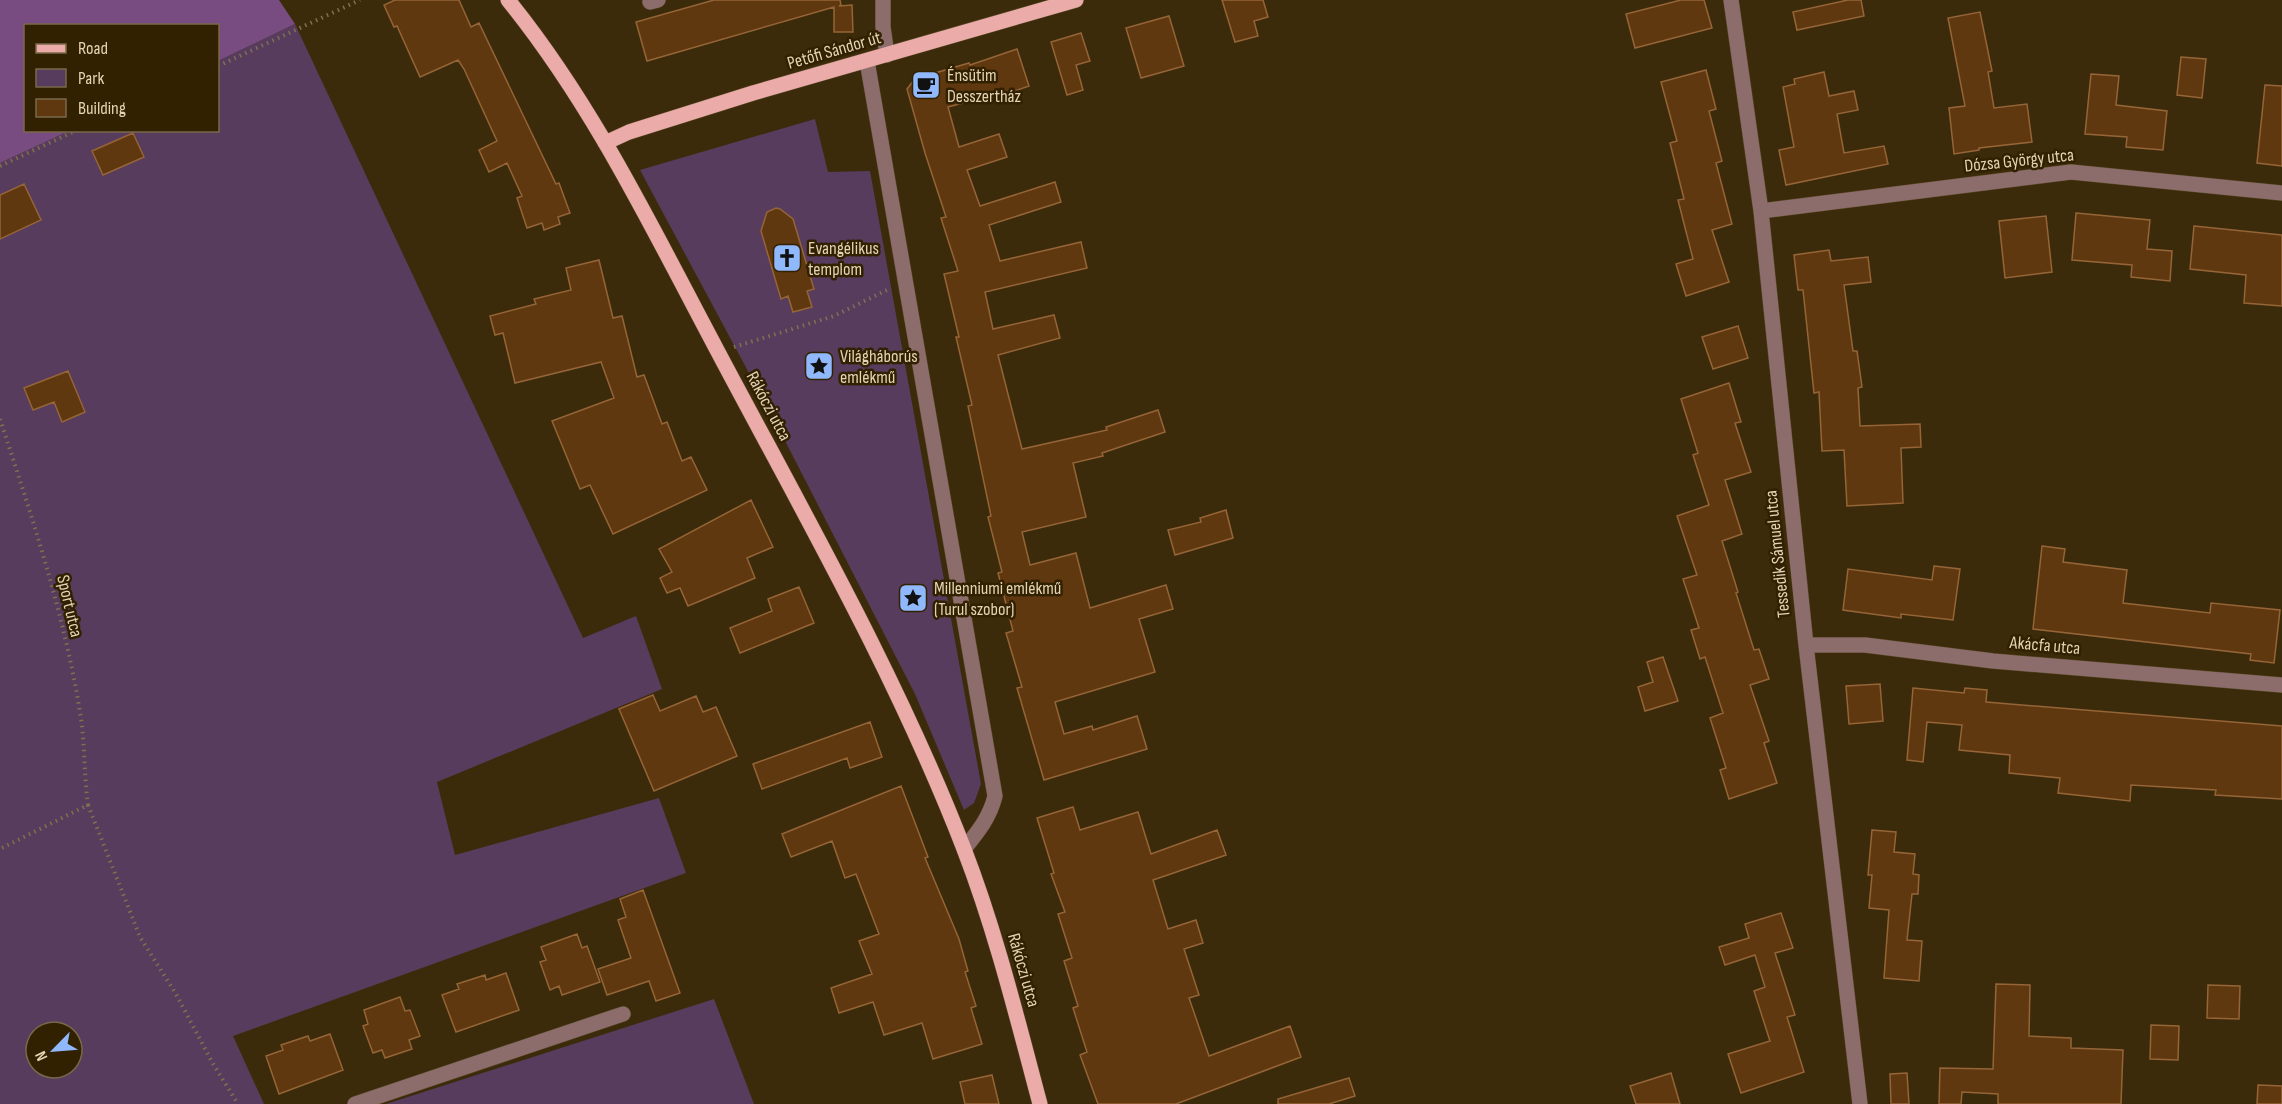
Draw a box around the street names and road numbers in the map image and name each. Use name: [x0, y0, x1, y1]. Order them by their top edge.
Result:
street label: Petőfi Sándor út: [785, 27, 884, 74]
street label: Dózsa György utca: [1963, 144, 2075, 177]
street label: Rákóczi utca: [742, 368, 796, 445]
street label: Tessedik Sámuel utca: [1760, 489, 1795, 619]
street label: Sport utca: [52, 573, 87, 639]
street label: Akácfa utca: [2008, 632, 2081, 659]
street label: Rákóczi utca: [1003, 931, 1044, 1009]

